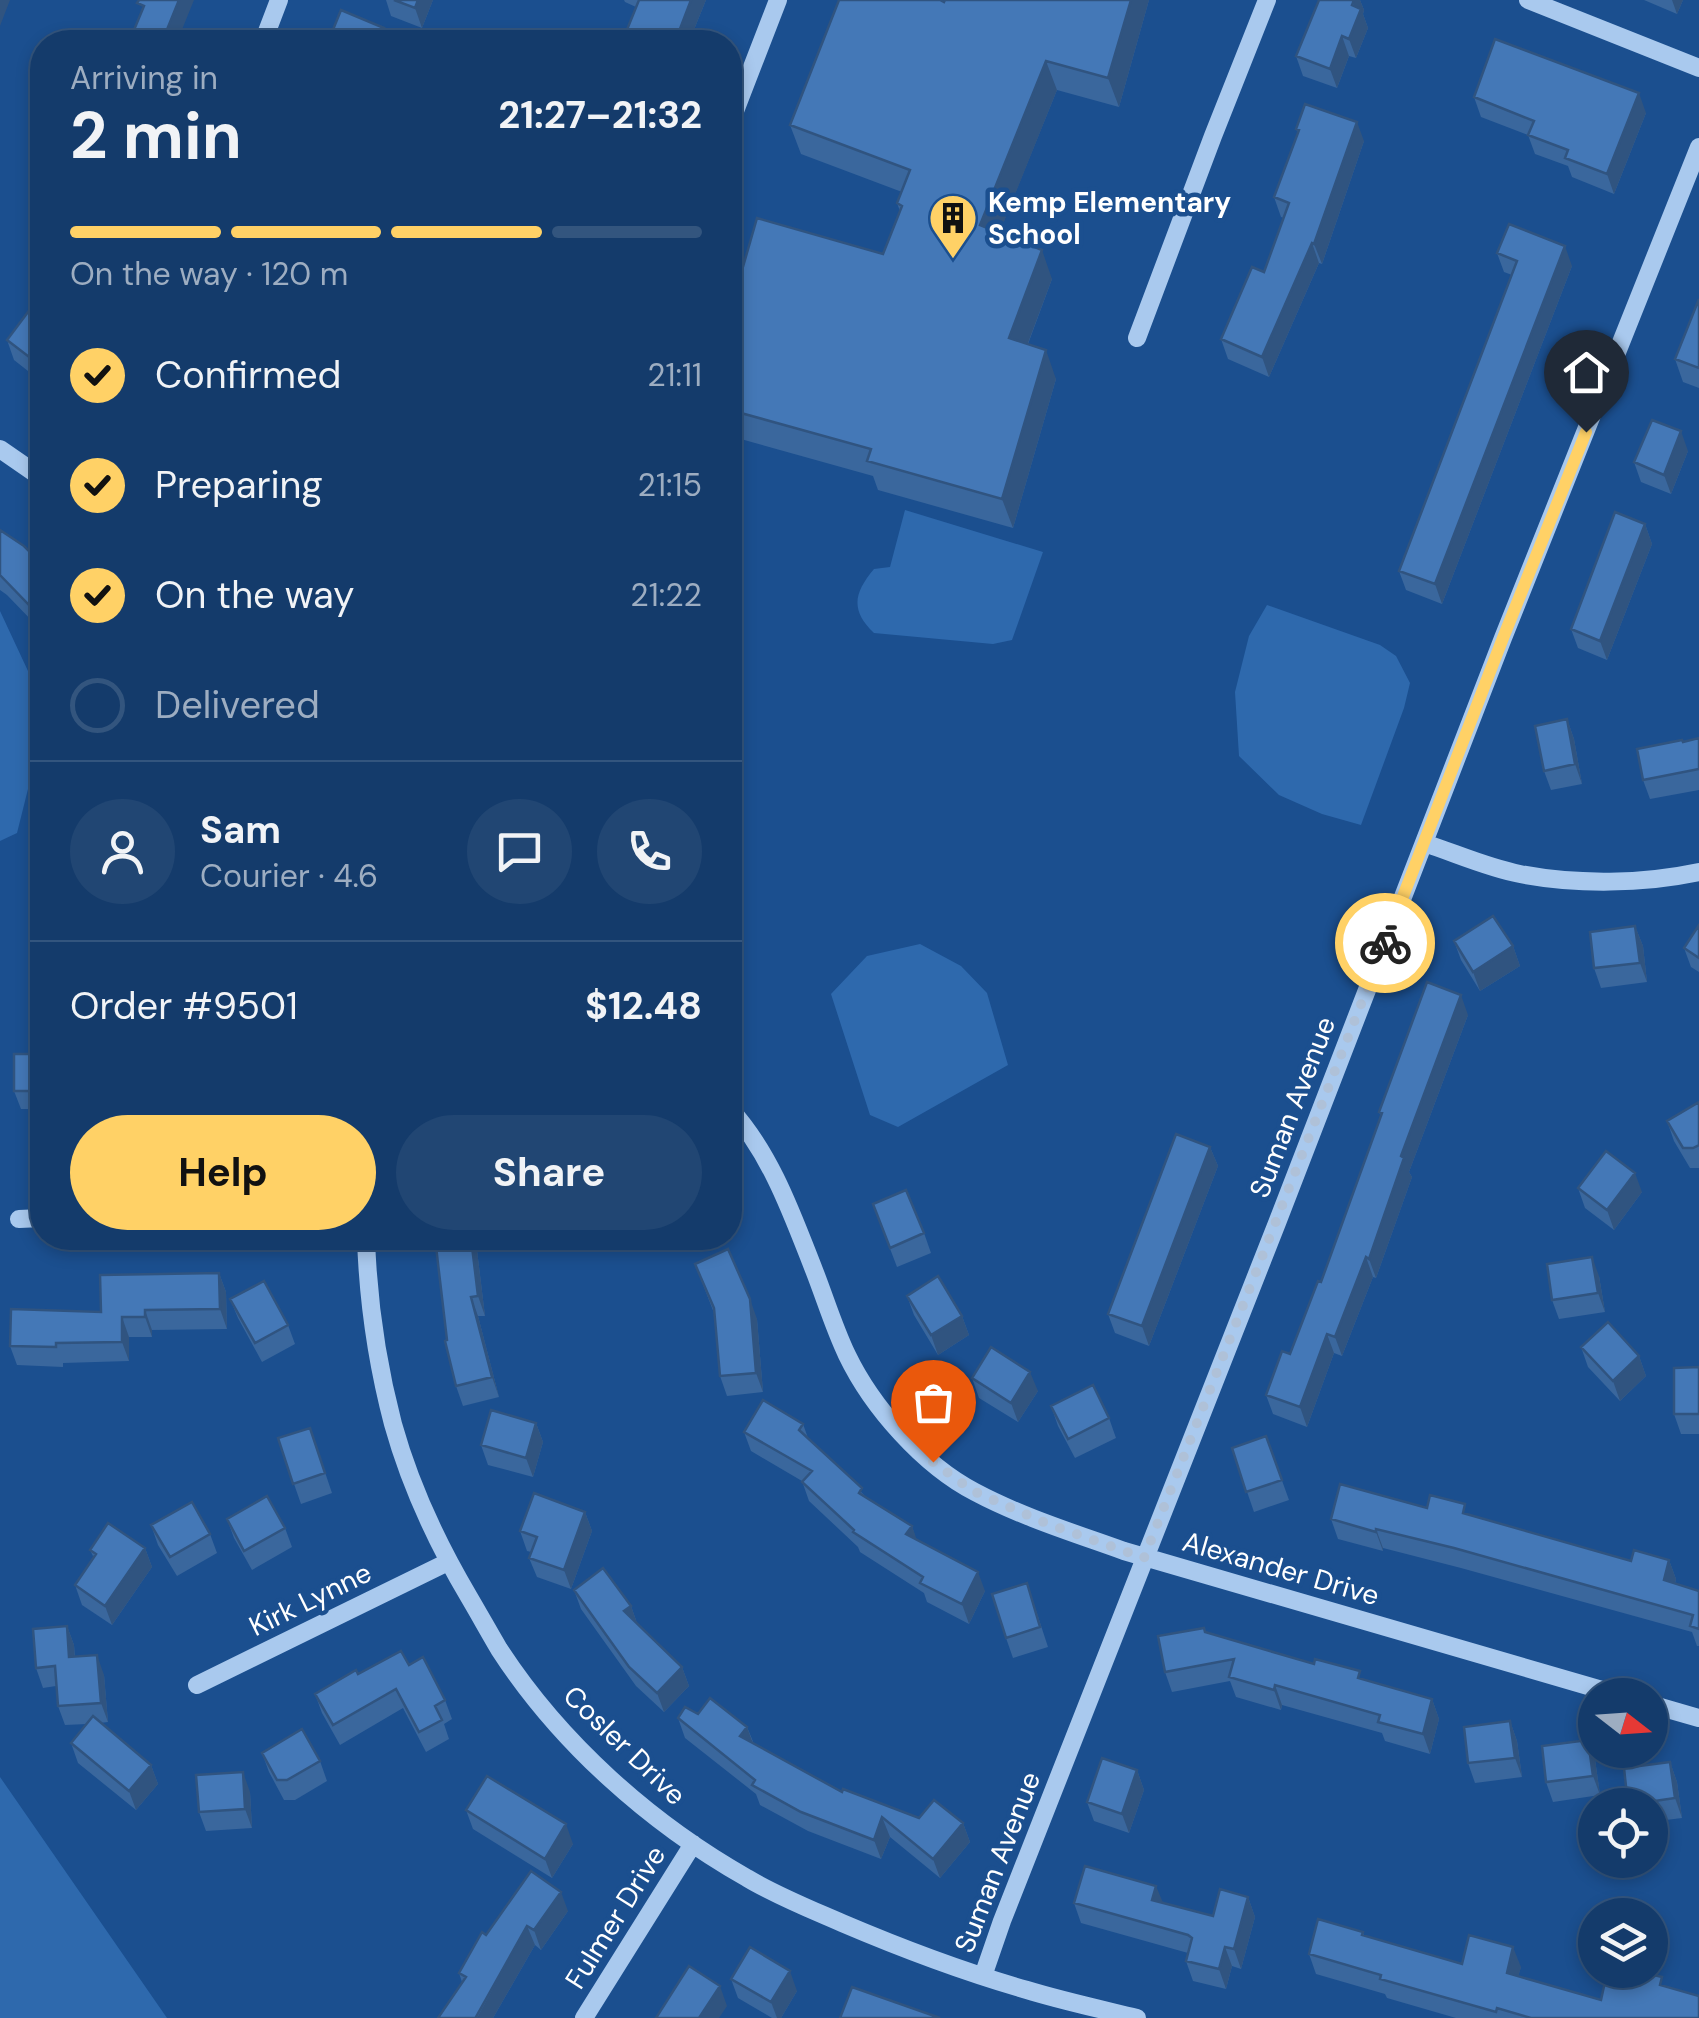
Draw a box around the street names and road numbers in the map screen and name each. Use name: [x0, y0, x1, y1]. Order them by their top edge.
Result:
street label: Suman Avenue: [1241, 1011, 1344, 1203]
street label: Alexander Drive: [1178, 1523, 1383, 1614]
street label: Kirk Lynne: [243, 1554, 378, 1645]
street label: Cosler Drive: [555, 1678, 694, 1813]
street label: Suman Avenue: [946, 1766, 1049, 1958]
street label: Fulmer Drive: [557, 1839, 674, 1996]

